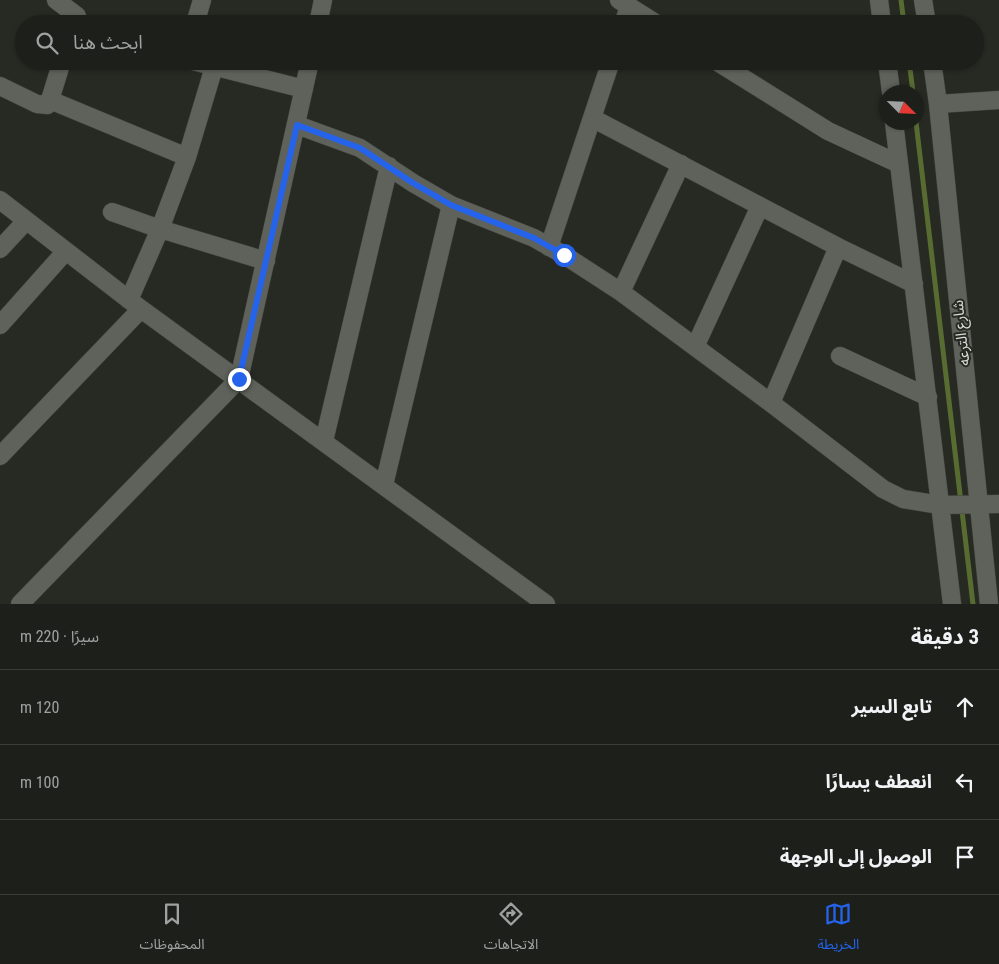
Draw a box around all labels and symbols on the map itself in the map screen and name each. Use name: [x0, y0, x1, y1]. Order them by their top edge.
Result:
north arrow: [879, 85, 924, 130]
route start: [553, 244, 576, 267]
street label: شارع الترعه: [949, 299, 976, 367]
route end: [228, 368, 251, 391]

